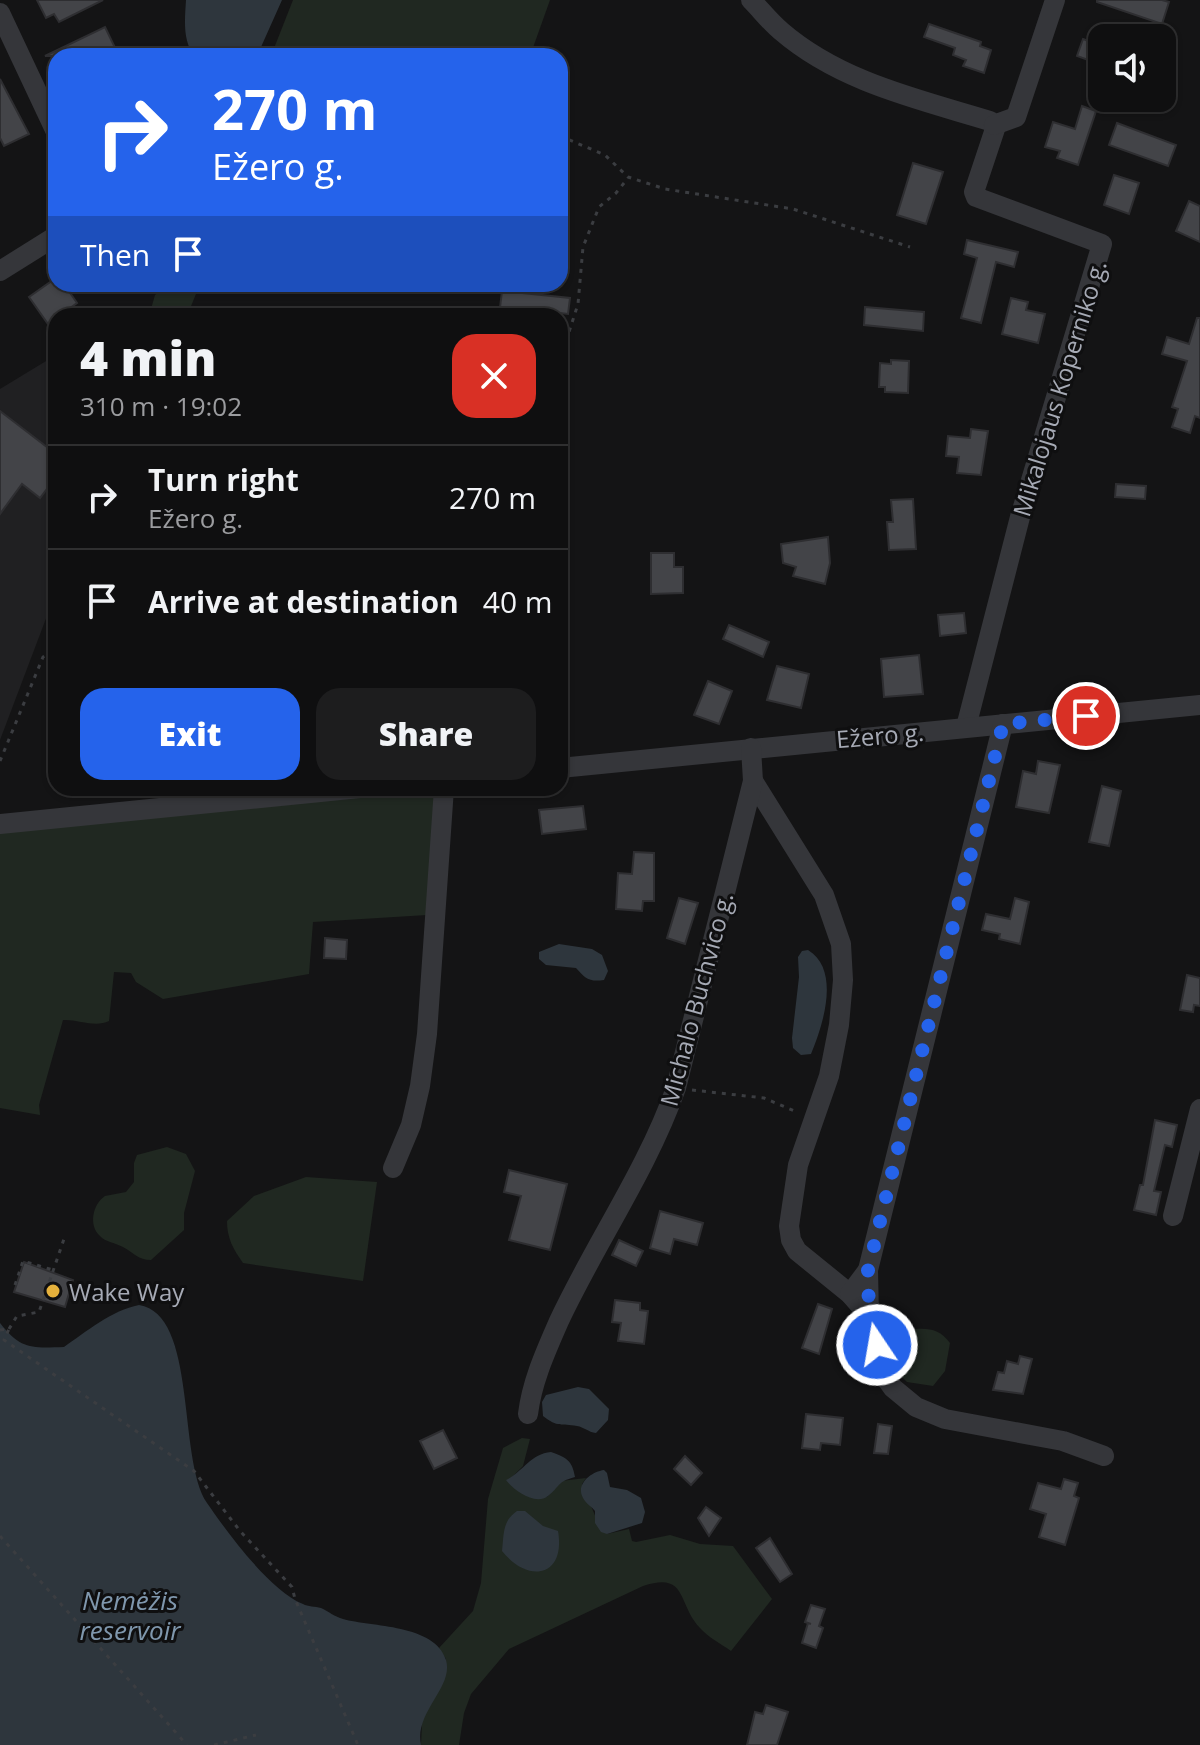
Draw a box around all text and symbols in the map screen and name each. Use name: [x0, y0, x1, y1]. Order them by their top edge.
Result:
map controls: [1088, 24, 1176, 112]
button: sound: [1088, 24, 1176, 112]
text: 270 m: [212, 70, 378, 146]
icon: right: [80, 80, 184, 184]
text: Ežero g.: [212, 142, 344, 191]
icon: arrive: [166, 232, 210, 276]
text: Then: [80, 234, 150, 275]
street label: Mikalojaus Koperniko g.: [1004, 256, 1114, 520]
text: 4 min: [80, 325, 216, 390]
button: close: [452, 334, 536, 418]
text: 310 m · 19:02: [80, 388, 242, 424]
text: Turn right: [148, 459, 299, 500]
icon: right: [80, 475, 124, 519]
text: 270 m: [449, 477, 536, 518]
text: Ežero g.: [148, 500, 243, 536]
icon: arrive: [80, 579, 124, 623]
text: Arrive at destination: [148, 581, 459, 622]
text: 40 m: [483, 581, 553, 622]
pin: [1052, 682, 1120, 750]
button: Exit: [80, 688, 300, 780]
button: Share: [316, 688, 536, 780]
icon: arrive: [1064, 694, 1108, 738]
street label: Ežero g.: [835, 715, 925, 755]
street label: Michalo Buchvico g.: [652, 889, 740, 1109]
place label: Wake Way: [69, 1275, 185, 1308]
marker: Wake Way: [44, 1282, 62, 1300]
position arrow: [835, 1303, 919, 1387]
water label: Nemėžis reservoir: [79, 1582, 182, 1648]

